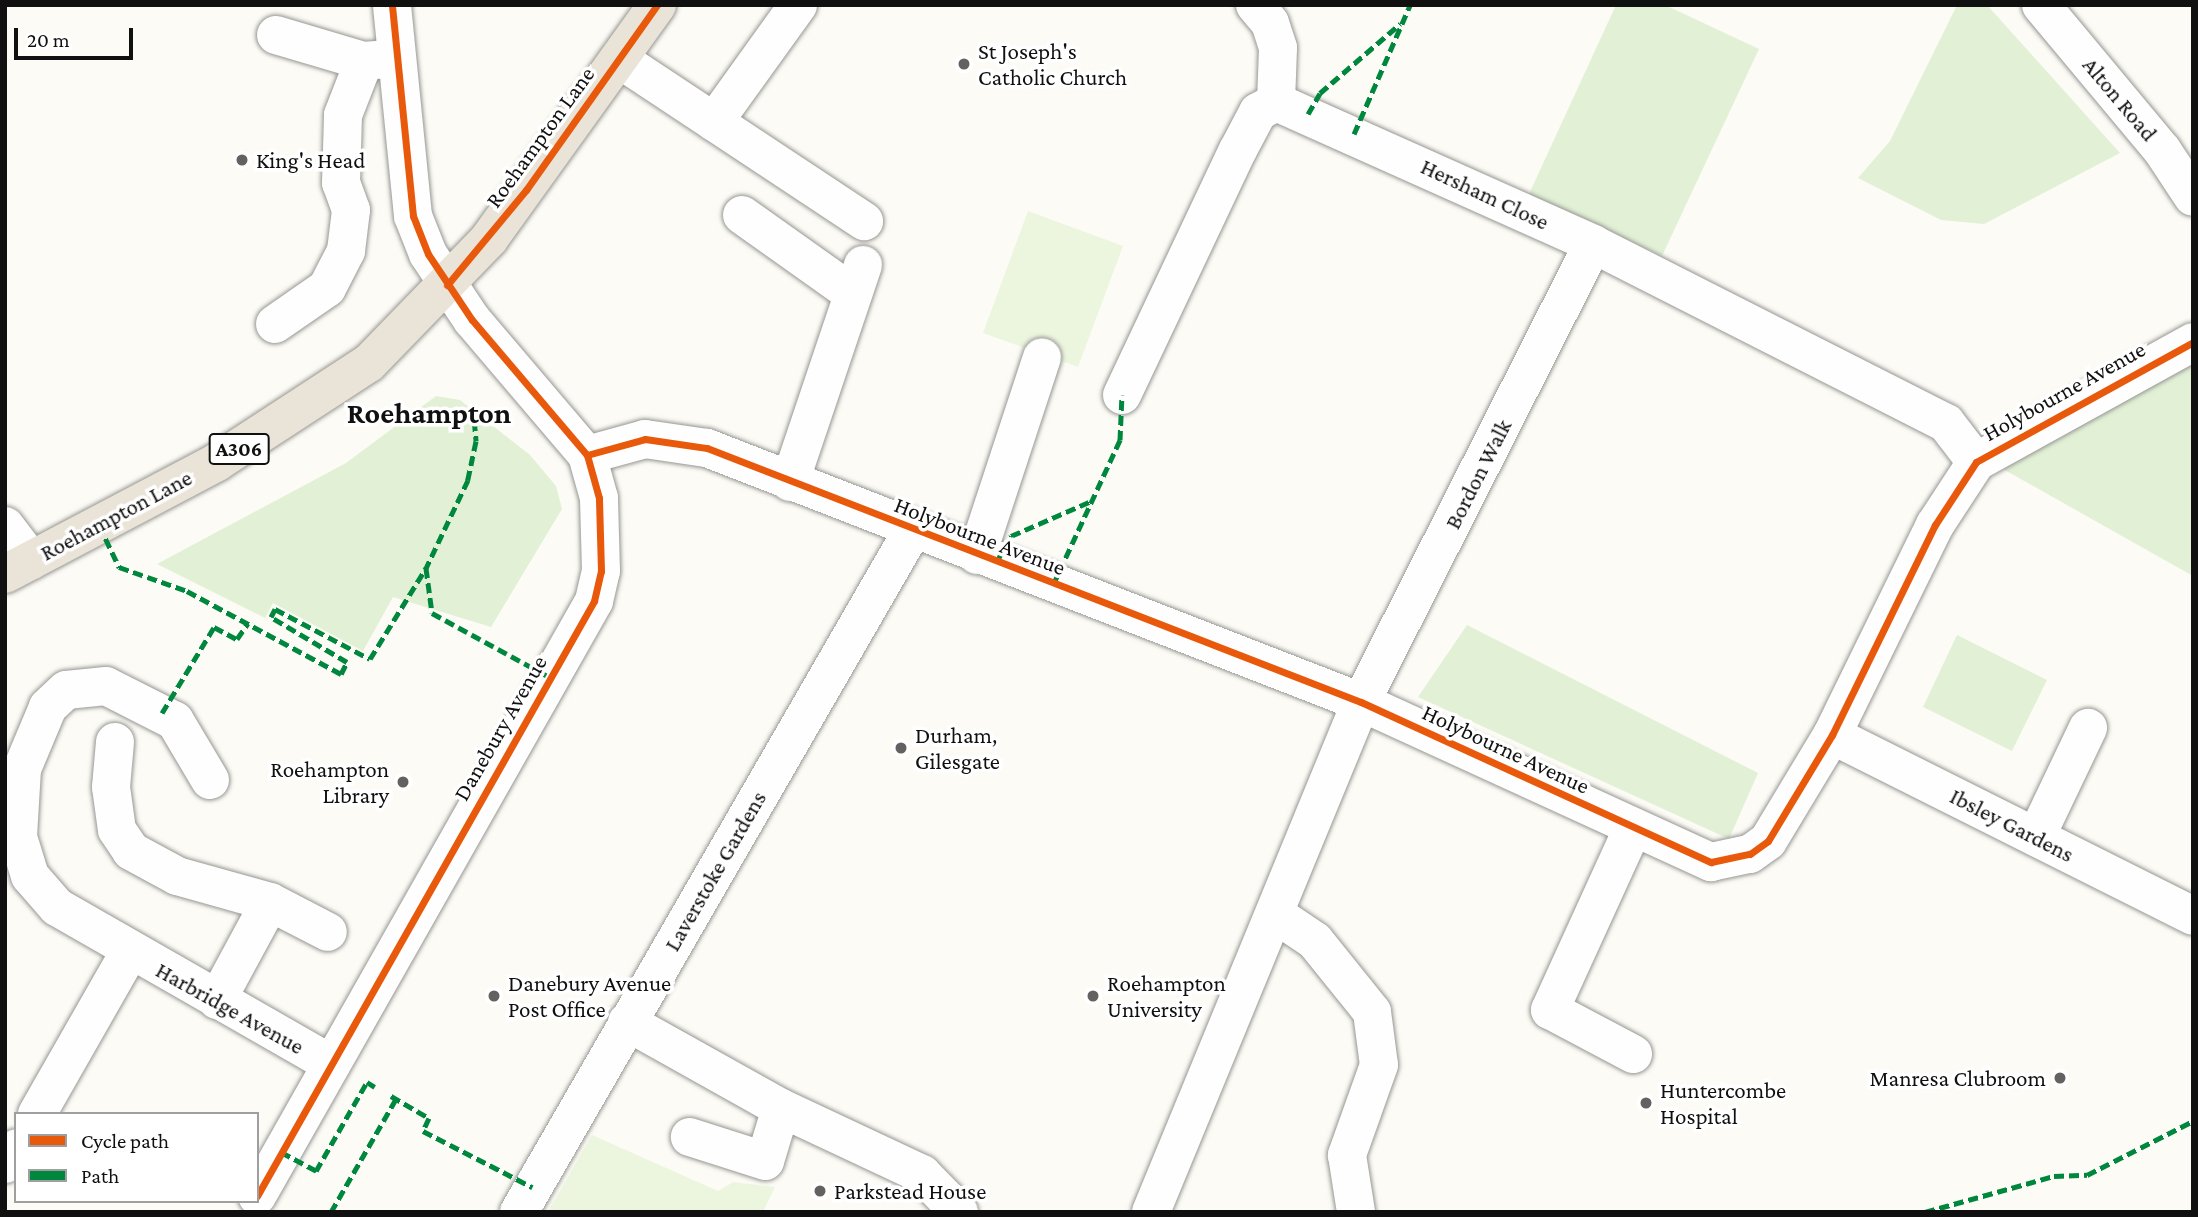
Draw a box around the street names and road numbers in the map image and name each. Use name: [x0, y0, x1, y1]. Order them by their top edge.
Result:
street label: Alton Road: [2077, 51, 2163, 147]
street label: Roehampton Lane: [480, 61, 600, 213]
street label: Hersham Close: [1417, 152, 1553, 236]
street label: Holybourne Avenue: [1978, 335, 2150, 447]
street label: Bordon Walk: [1439, 414, 1517, 534]
road number: A306: [208, 432, 270, 466]
street label: Roehampton Lane: [36, 463, 196, 567]
street label: Holybourne Avenue: [890, 491, 1070, 581]
street label: Danebury Avenue: [447, 650, 553, 806]
street label: Holybourne Avenue: [1418, 698, 1594, 800]
street label: Ibsley Gardens: [1945, 782, 2079, 868]
street label: Laverstoke Gardens: [658, 786, 772, 956]
street label: Harbridge Avenue: [151, 956, 309, 1060]

